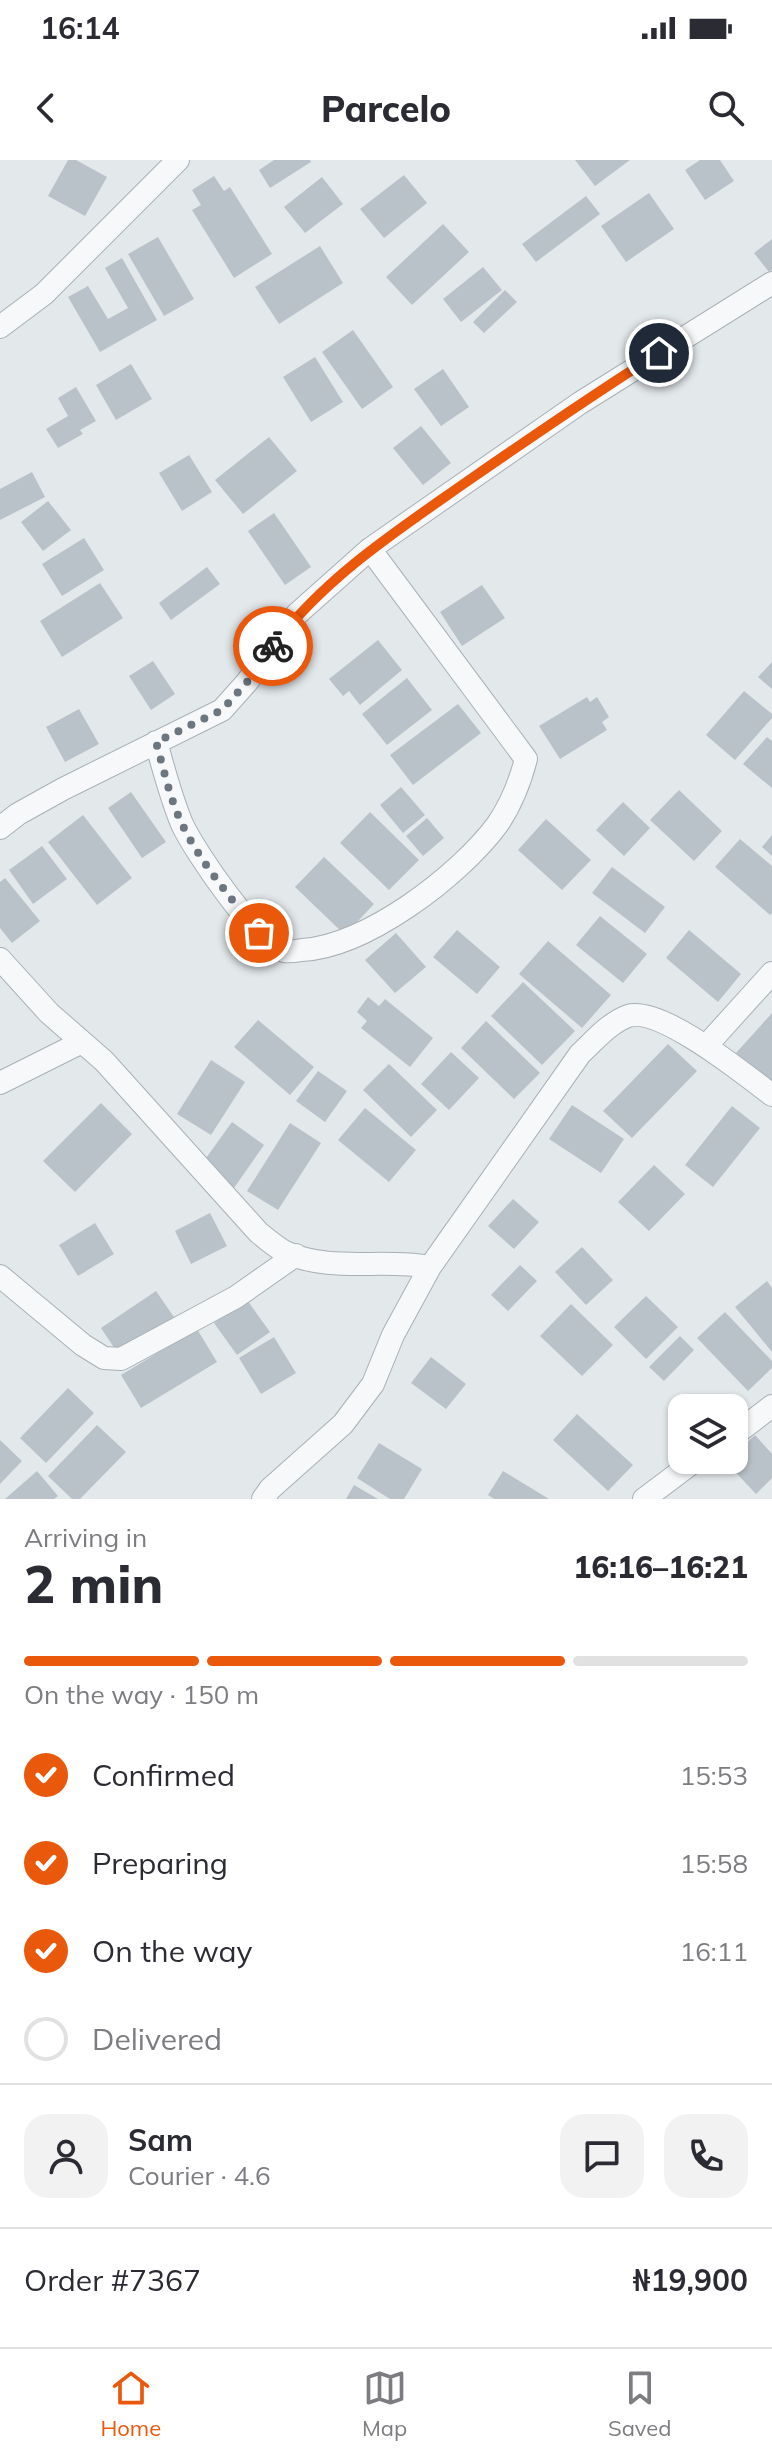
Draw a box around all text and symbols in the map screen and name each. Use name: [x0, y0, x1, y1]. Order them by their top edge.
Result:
text: 16:14: [40, 9, 119, 47]
icon: back: [24, 86, 68, 130]
text: Parcelo: [321, 86, 451, 131]
icon: search: [704, 86, 748, 130]
pin: [625, 319, 693, 387]
icon: home: [637, 331, 681, 375]
courier: [233, 606, 313, 686]
icon: bike: [251, 624, 295, 668]
pin: [225, 899, 293, 967]
icon: bag: [237, 911, 281, 955]
map controls: [668, 1394, 748, 1474]
button: layers: [668, 1394, 748, 1474]
text: Arriving in: [24, 1521, 147, 1554]
text: 16:16–16:21: [573, 1548, 748, 1586]
text: 2 min: [24, 1551, 163, 1616]
text: On the way · 150 m: [24, 1678, 259, 1711]
icon: check: [24, 1753, 68, 1797]
text: Confirmed: [92, 1756, 235, 1794]
text: 15:53: [680, 1759, 748, 1792]
icon: check: [24, 1841, 68, 1885]
text: Preparing: [92, 1844, 228, 1882]
text: 15:58: [680, 1847, 748, 1880]
icon: check: [24, 1929, 68, 1973]
text: On the way: [92, 1932, 252, 1970]
text: 16:11: [680, 1935, 748, 1968]
text: Delivered: [92, 2020, 222, 2058]
button: person: [24, 2114, 108, 2198]
button: chat: [560, 2114, 644, 2198]
button: phone: [664, 2114, 748, 2198]
text: Sam: [128, 2121, 193, 2159]
text: Courier · 4.6: [128, 2159, 271, 2192]
text: Order #7367: [24, 2261, 201, 2299]
text: ₦19,900: [633, 2261, 748, 2299]
tab: Home: [100, 2366, 161, 2442]
tab: Map: [362, 2366, 407, 2442]
tab: Saved: [608, 2366, 672, 2442]

